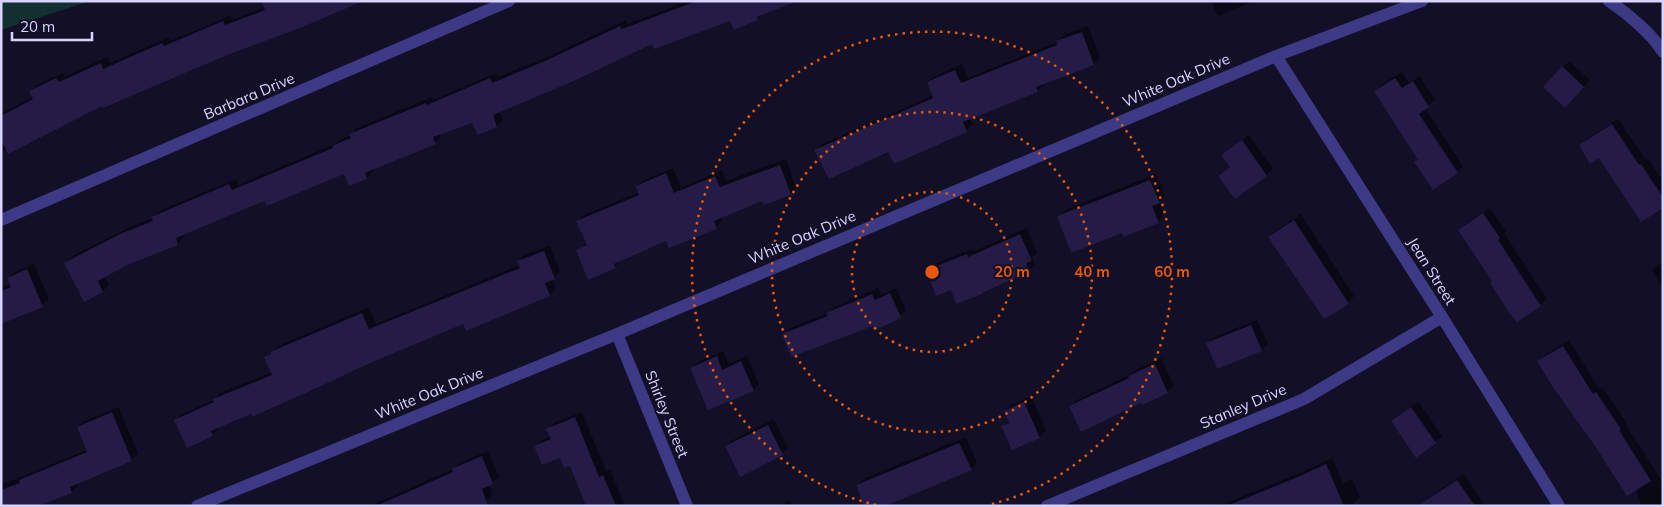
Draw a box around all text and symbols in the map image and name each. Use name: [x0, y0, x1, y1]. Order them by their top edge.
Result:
scale bar: [12, 10, 92, 42]
text: 20 m: [20, 17, 55, 36]
street label: White Oak Drive: [1119, 49, 1233, 111]
street label: Barbara Drive: [201, 68, 297, 124]
street label: White Oak Drive: [745, 206, 859, 268]
street label: Jean Street: [1404, 234, 1460, 308]
text: 20 m: [994, 262, 1030, 281]
text: 40 m: [1074, 262, 1110, 281]
text: 60 m: [1154, 262, 1190, 281]
centre of rings: [923, 263, 941, 281]
street label: White Oak Drive: [372, 363, 486, 423]
street label: Shirley Street: [641, 368, 693, 460]
street label: Stanley Drive: [1197, 379, 1289, 433]

